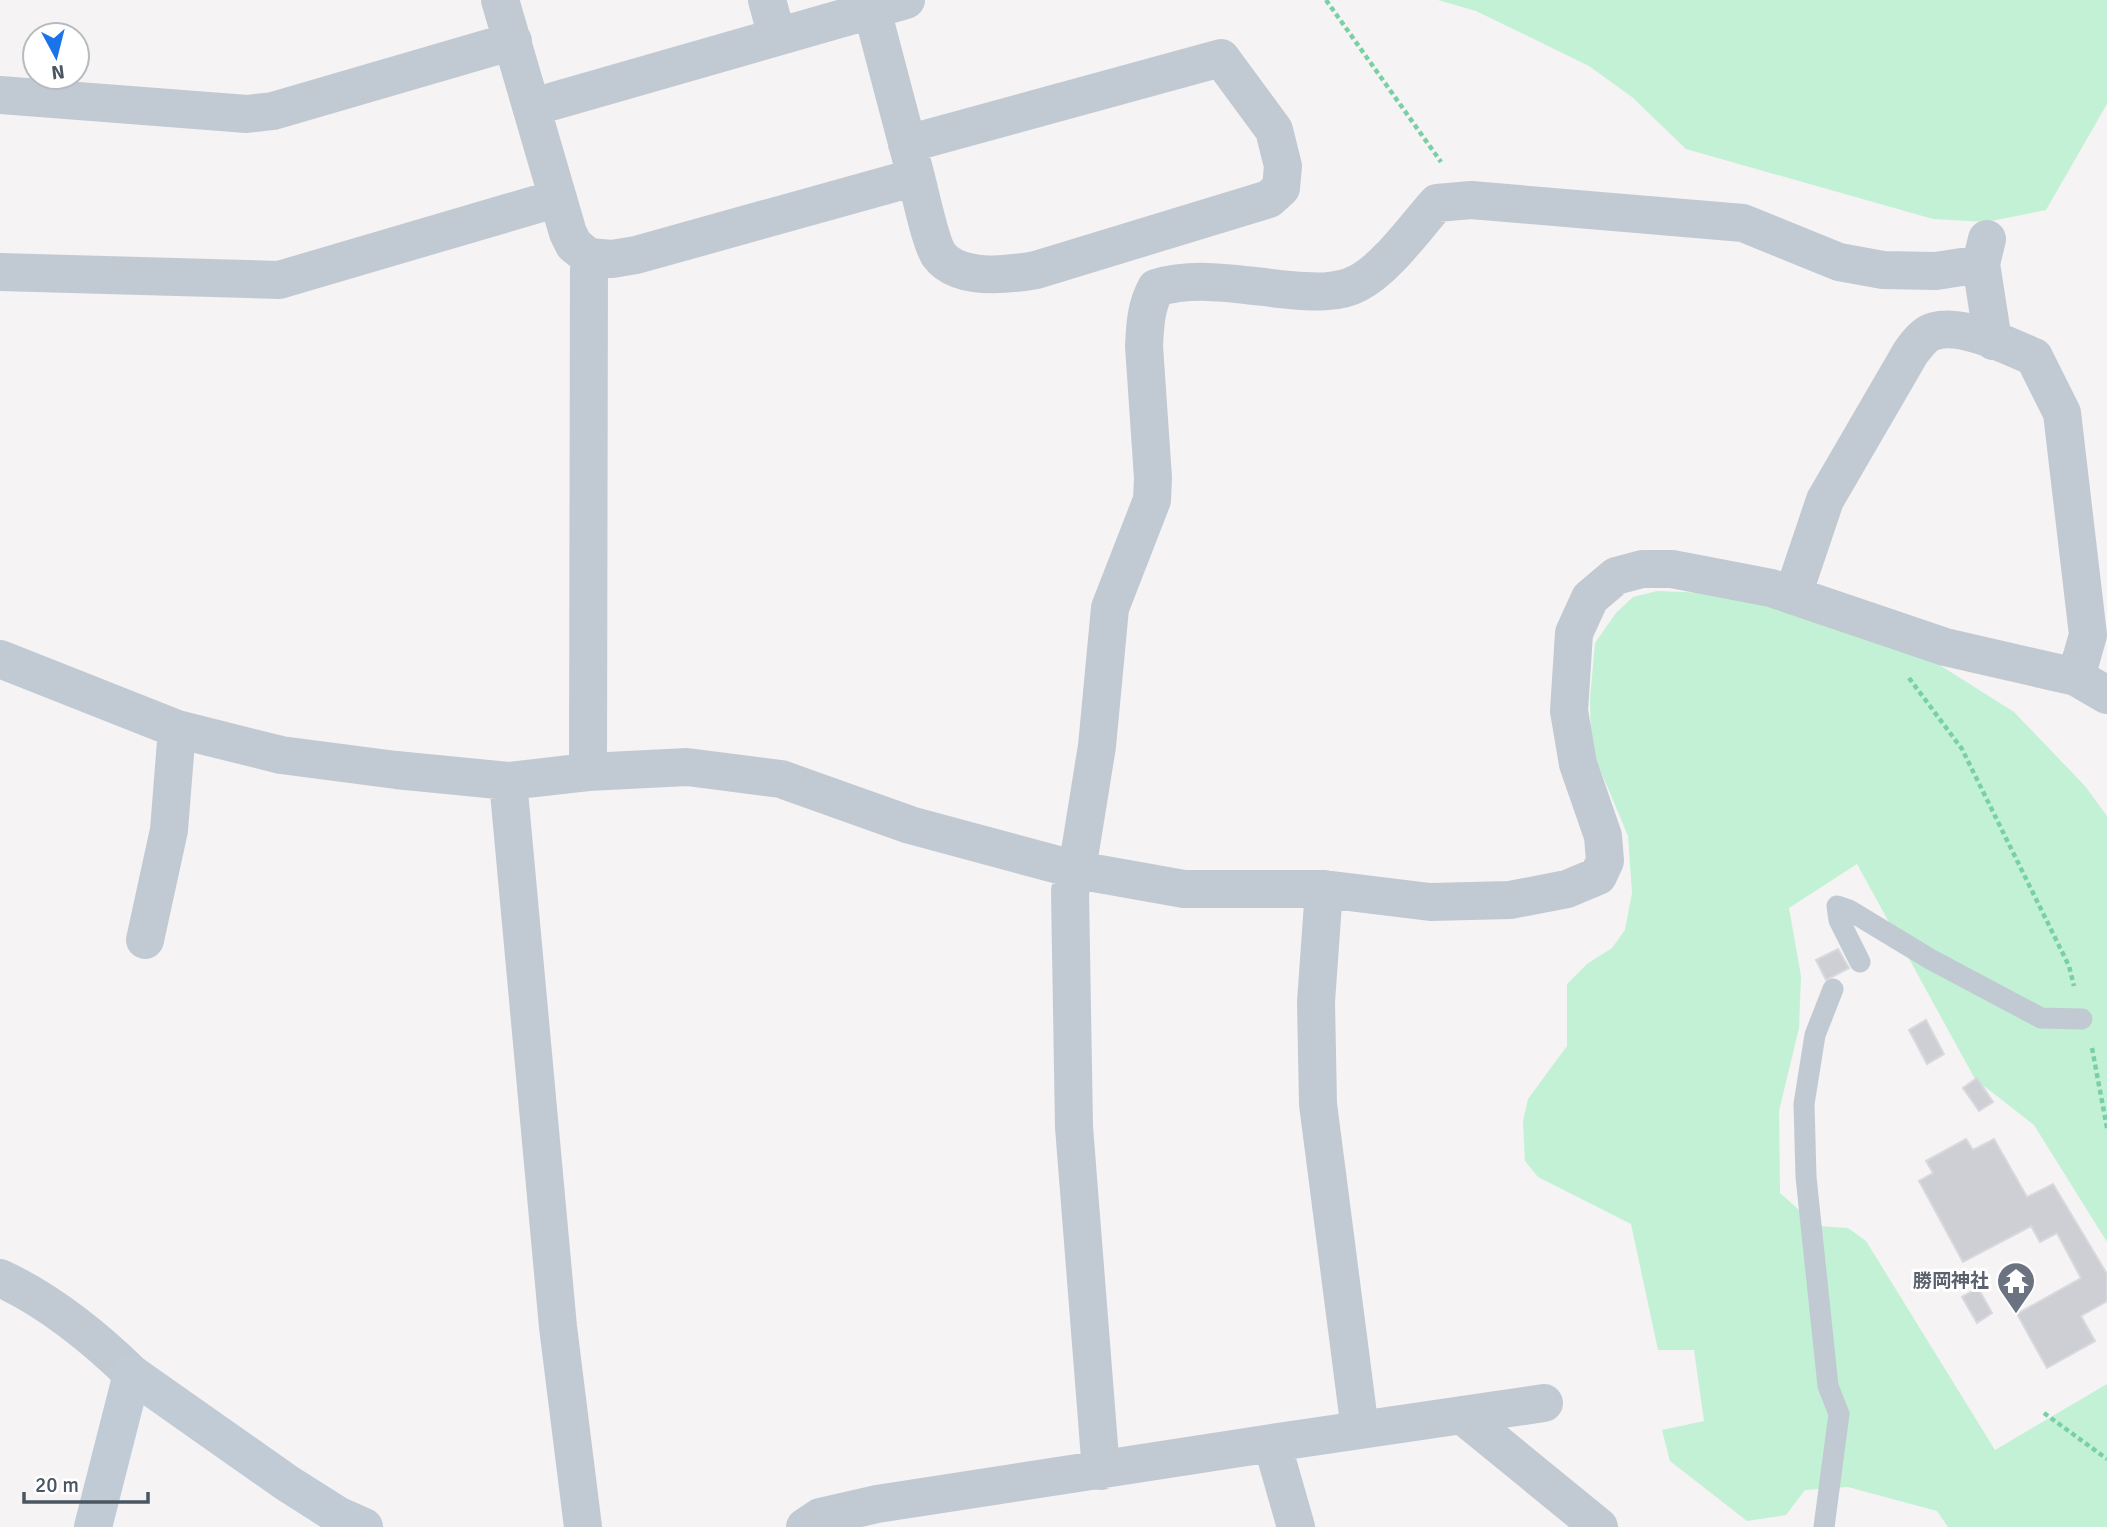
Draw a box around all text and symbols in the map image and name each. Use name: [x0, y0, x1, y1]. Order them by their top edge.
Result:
north arrow: [21, 21, 91, 91]
text: N: [50, 59, 66, 85]
temple icon: 勝岡神社: [1995, 1260, 2037, 1315]
place label: 勝岡神社: [1913, 1269, 1989, 1293]
scale bar: [24, 1460, 149, 1504]
text: 20 m: [35, 1472, 79, 1498]

